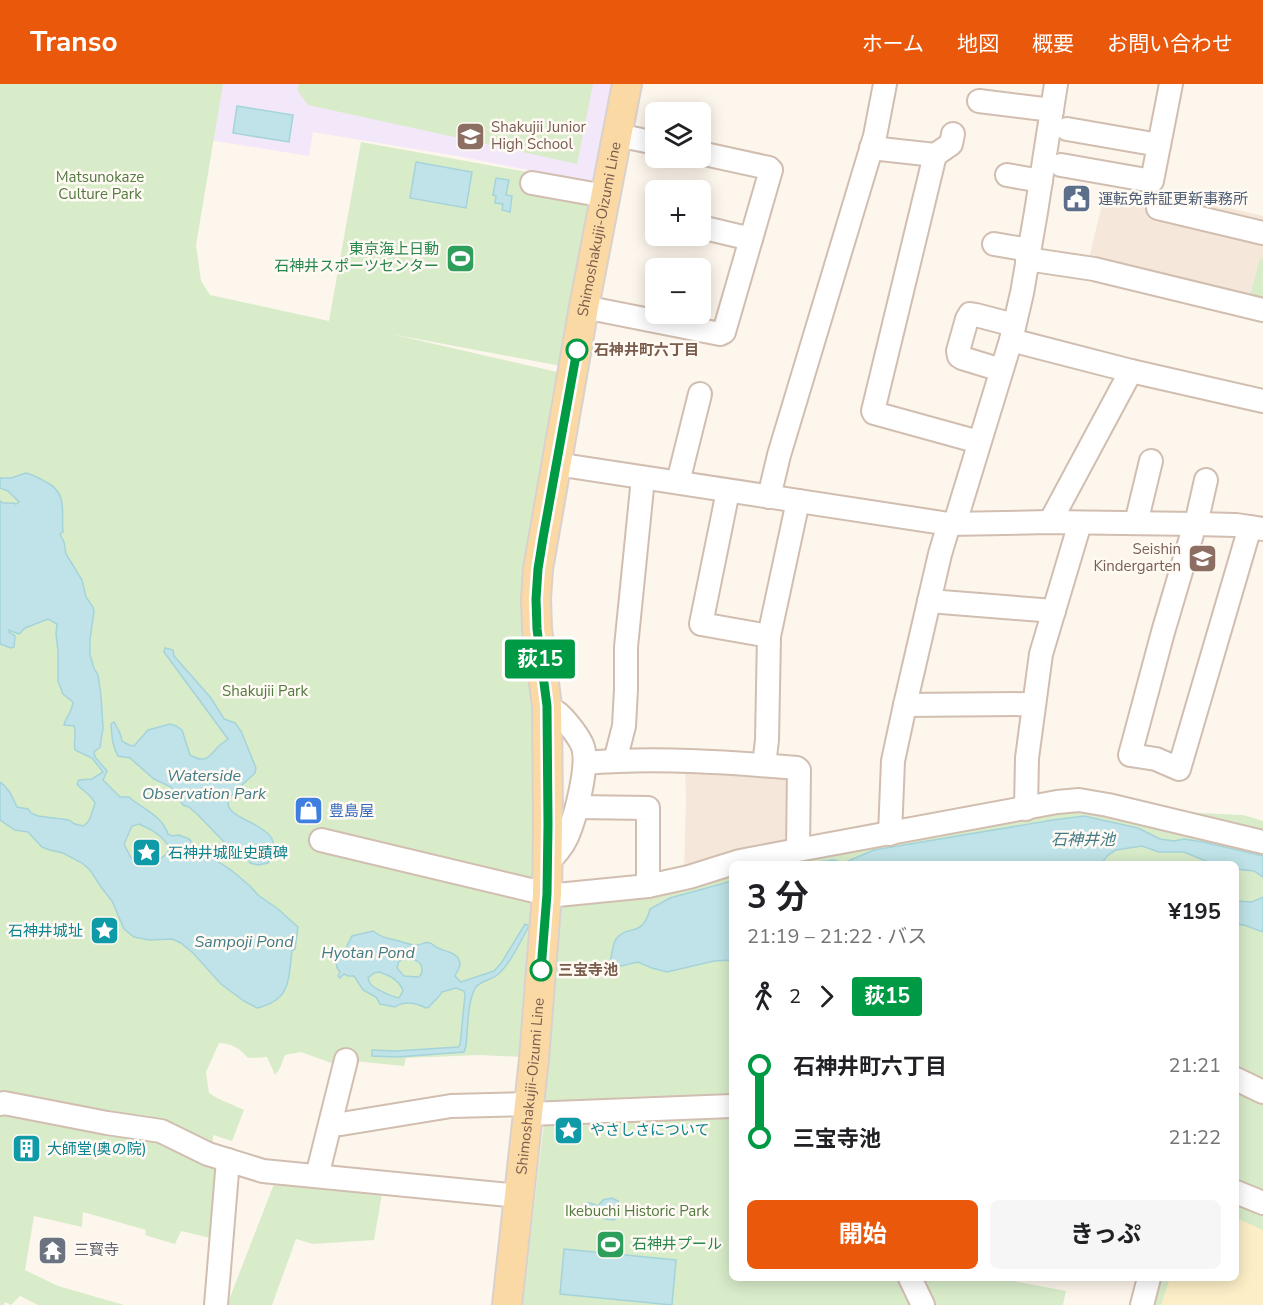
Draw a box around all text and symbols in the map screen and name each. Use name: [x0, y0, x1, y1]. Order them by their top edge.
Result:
text: Transo: [30, 23, 118, 61]
text: ホーム: [862, 30, 924, 58]
text: 地図: [957, 30, 999, 58]
text: 概要: [1032, 30, 1074, 58]
text: お問い合わせ: [1107, 30, 1233, 58]
map controls: [645, 102, 711, 324]
button: layers: [645, 102, 711, 168]
place label: Shakujii Junior High School: [491, 117, 587, 154]
school or university icon: Shakujii Junior High School: [454, 120, 486, 152]
street label: Shimoshakujii-Oizumi Line: [572, 140, 626, 318]
park label: Matsunokaze Culture Park: [56, 167, 144, 204]
button: +: [645, 180, 711, 246]
public building icon: 運転免許証更新事務所: [1061, 183, 1093, 215]
place label: 運転免許証更新事務所: [1098, 189, 1248, 209]
place label: 東京海上日動 石神井スポーツセンター: [274, 239, 439, 276]
sports icon: 東京海上日動 石神井スポーツセンター: [444, 242, 476, 274]
button: −: [645, 258, 711, 324]
marker: 石神井町六丁目: [566, 339, 588, 361]
place label: 石神井町六丁目: [594, 340, 699, 360]
place label: Seishin Kindergarten: [1093, 539, 1181, 576]
school or university icon: Seishin Kindergarten: [1186, 542, 1218, 574]
line badge: 荻15: [506, 640, 574, 678]
text: 荻15: [517, 645, 563, 673]
park label: Shakujii Park: [222, 681, 308, 701]
water label: Waterside Observation Park: [142, 765, 267, 805]
shop icon: 豊島屋: [292, 795, 324, 827]
place label: 豊島屋: [329, 801, 374, 821]
water label: 石神井池: [1051, 829, 1117, 851]
place icon: 石神井城阯史蹟碑: [131, 837, 163, 869]
place label: 石神井城阯史蹟碑: [168, 843, 288, 863]
text: 3 分: [747, 875, 809, 920]
text: ¥195: [1168, 897, 1221, 927]
place icon: 石神井城址: [88, 915, 120, 947]
place label: 石神井城址: [8, 921, 83, 941]
text: 21:19 – 21:22 · バス: [747, 923, 927, 950]
water label: Sampoji Pond: [195, 931, 294, 953]
water label: Hyotan Pond: [321, 942, 415, 964]
marker: 三宝寺池: [530, 959, 552, 981]
place label: 三宝寺池: [558, 960, 618, 980]
icon: walk: [747, 980, 780, 1013]
icon: forward: [810, 980, 843, 1013]
text: 荻15: [864, 982, 910, 1010]
text: 2: [789, 983, 801, 1010]
street label: Shimoshakujii-Oizumi Line: [511, 997, 549, 1176]
text: 石神井町六丁目: [793, 1052, 947, 1082]
text: 21:21: [1168, 1052, 1221, 1079]
place icon: やさしさについて: [553, 1114, 585, 1146]
place label: やさしさについて: [590, 1120, 710, 1140]
text: 三宝寺池: [793, 1124, 881, 1154]
text: 21:22: [1168, 1124, 1221, 1151]
building icon: 大師堂(奥の院): [10, 1133, 42, 1165]
place label: 大師堂(奥の院): [47, 1139, 147, 1159]
button: 開始: [747, 1200, 978, 1269]
button: きっぷ: [990, 1200, 1221, 1269]
park label: Ikebuchi Historic Park: [565, 1201, 710, 1221]
sports icon: 石神井プール: [595, 1228, 627, 1260]
temple icon: 三寳寺: [37, 1234, 69, 1266]
place label: 石神井プール: [632, 1234, 722, 1254]
place label: 三寳寺: [74, 1240, 119, 1260]

